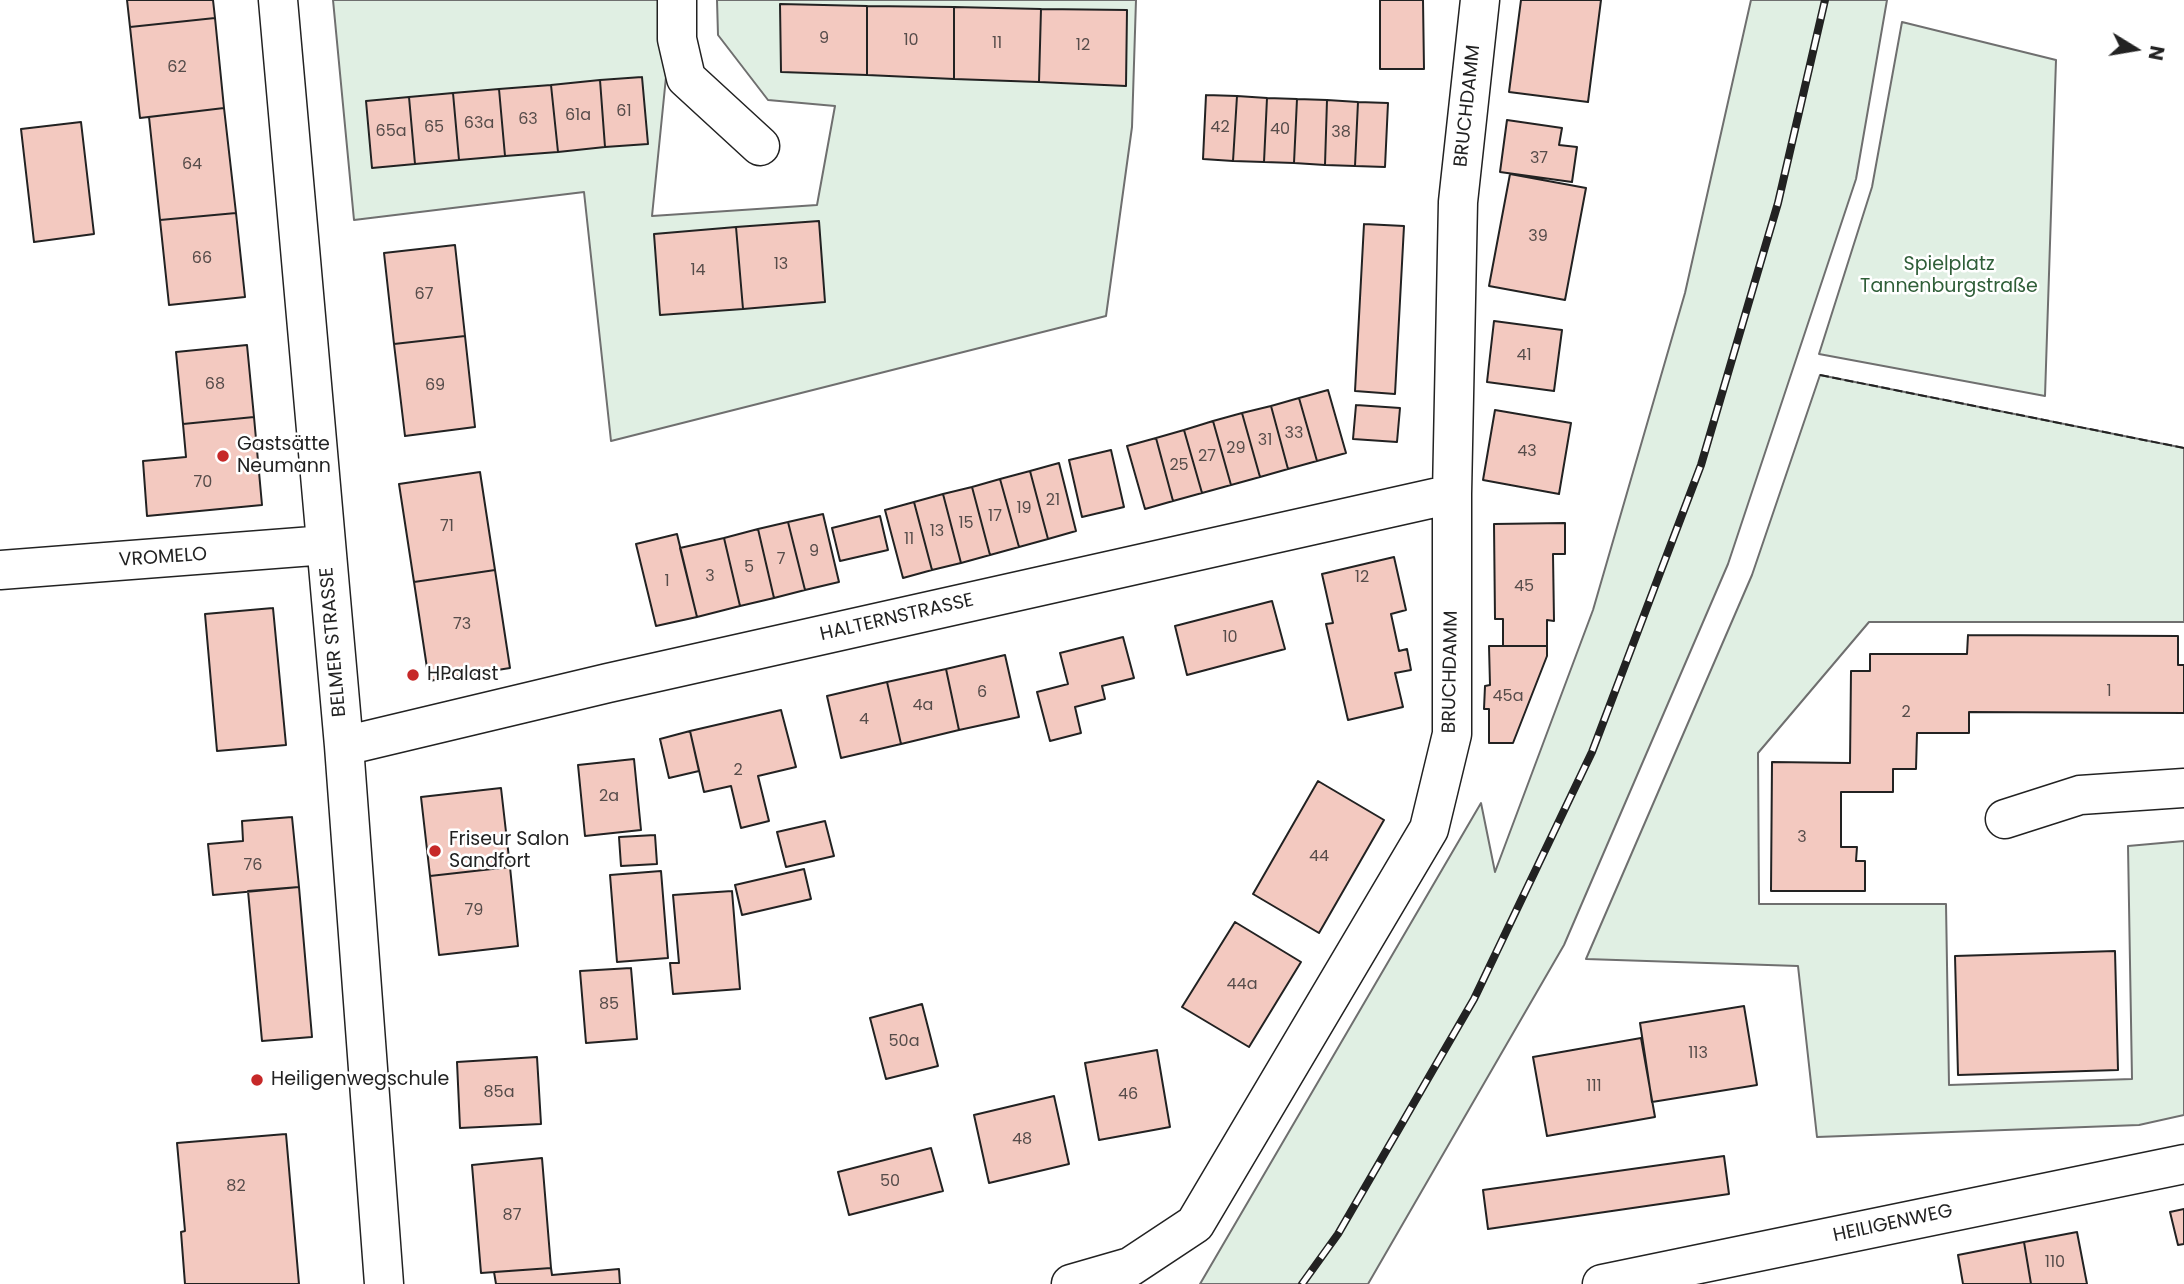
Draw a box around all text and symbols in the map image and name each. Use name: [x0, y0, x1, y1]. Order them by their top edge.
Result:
north arrow: [2100, 14, 2170, 84]
house number: 9: [819, 29, 829, 49]
house number: 10: [903, 31, 919, 51]
house number: 11: [992, 34, 1002, 54]
house number: 12: [1076, 36, 1090, 56]
street label: BRUCHDAMM: [1450, 44, 1486, 168]
text: N: [2141, 44, 2171, 63]
house number: 62: [167, 58, 187, 78]
house number: 61: [616, 102, 632, 122]
house number: 61a: [565, 106, 591, 126]
house number: 63: [518, 110, 538, 130]
house number: 63a: [464, 114, 494, 134]
house number: 65: [424, 118, 444, 138]
house number: 42: [1210, 118, 1230, 138]
house number: 40: [1270, 120, 1290, 140]
house number: 65a: [375, 122, 407, 142]
house number: 38: [1331, 123, 1351, 143]
house number: 37: [1530, 149, 1548, 169]
house number: 64: [182, 155, 202, 175]
house number: 39: [1528, 227, 1548, 247]
house number: 66: [192, 249, 212, 269]
park label: Spielplatz Tannenburgstraße: [1860, 254, 2038, 298]
house number: 13: [774, 255, 788, 275]
house number: 14: [690, 261, 706, 281]
house number: 67: [415, 285, 433, 305]
house number: 41: [1516, 346, 1532, 366]
house number: 68: [205, 375, 225, 395]
house number: 69: [425, 376, 445, 396]
house number: 33: [1285, 424, 1303, 444]
house number: 31: [1258, 431, 1272, 451]
place label: Gastsätte Neumann: [237, 434, 331, 478]
house number: 29: [1226, 439, 1246, 459]
house number: 43: [1517, 442, 1537, 462]
house number: 27: [1198, 447, 1216, 467]
marker: Gastsätte Neumann: [215, 448, 231, 464]
house number: 25: [1169, 456, 1189, 476]
house number: 70: [194, 473, 212, 493]
house number: 21: [1046, 491, 1060, 511]
house number: 19: [1016, 499, 1032, 519]
house number: 17: [988, 507, 1002, 527]
house number: 15: [958, 514, 974, 534]
house number: 71: [440, 517, 454, 537]
house number: 13: [930, 522, 944, 542]
house number: 11: [904, 530, 914, 550]
house number: 9: [809, 542, 819, 562]
street label: VROMELO: [118, 544, 208, 572]
house number: 7: [777, 550, 785, 570]
house number: 5: [744, 558, 754, 578]
street label: BELMER STRASSE: [316, 566, 352, 718]
house number: 3: [705, 567, 715, 587]
house number: 12: [1355, 568, 1369, 588]
house number: 1: [664, 572, 670, 592]
house number: 45: [1514, 577, 1534, 597]
street label: HALTERNSTRASSE: [818, 589, 976, 647]
street label: BRUCHDAMM: [1439, 610, 1463, 734]
house number: 73: [453, 615, 471, 635]
house number: 10: [1222, 628, 1238, 648]
place label: HPalast: [427, 664, 498, 686]
marker: HPalast: [405, 667, 421, 683]
house number: 1: [2106, 682, 2112, 702]
house number: 6: [977, 683, 987, 703]
house number: 45a: [1493, 687, 1523, 707]
house number: 4a: [913, 696, 933, 716]
house number: 2: [1901, 703, 1911, 723]
house number: 4: [859, 710, 869, 730]
house number: 2: [733, 761, 743, 781]
house number: 2a: [599, 787, 619, 807]
house number: 3: [1797, 828, 1807, 848]
place label: Friseur Salon Sandfort: [449, 829, 569, 873]
marker: Friseur Salon Sandfort: [427, 843, 443, 859]
house number: 44: [1309, 847, 1329, 867]
house number: 76: [244, 856, 262, 876]
house number: 79: [465, 901, 483, 921]
house number: 44a: [1227, 975, 1257, 995]
house number: 85: [599, 995, 619, 1015]
house number: 50a: [889, 1032, 919, 1052]
house number: 113: [1688, 1044, 1708, 1064]
place label: Heiligenwegschule: [271, 1069, 449, 1091]
marker: Heiligenwegschule: [249, 1072, 265, 1088]
house number: 111: [1586, 1077, 1602, 1097]
house number: 85a: [484, 1083, 514, 1103]
house number: 46: [1118, 1085, 1138, 1105]
house number: 48: [1012, 1130, 1032, 1150]
house number: 50: [880, 1172, 900, 1192]
house number: 82: [226, 1177, 246, 1197]
street label: HEILIGENWEG: [1831, 1200, 1955, 1248]
house number: 87: [503, 1206, 521, 1226]
house number: 110: [2045, 1253, 2065, 1273]

